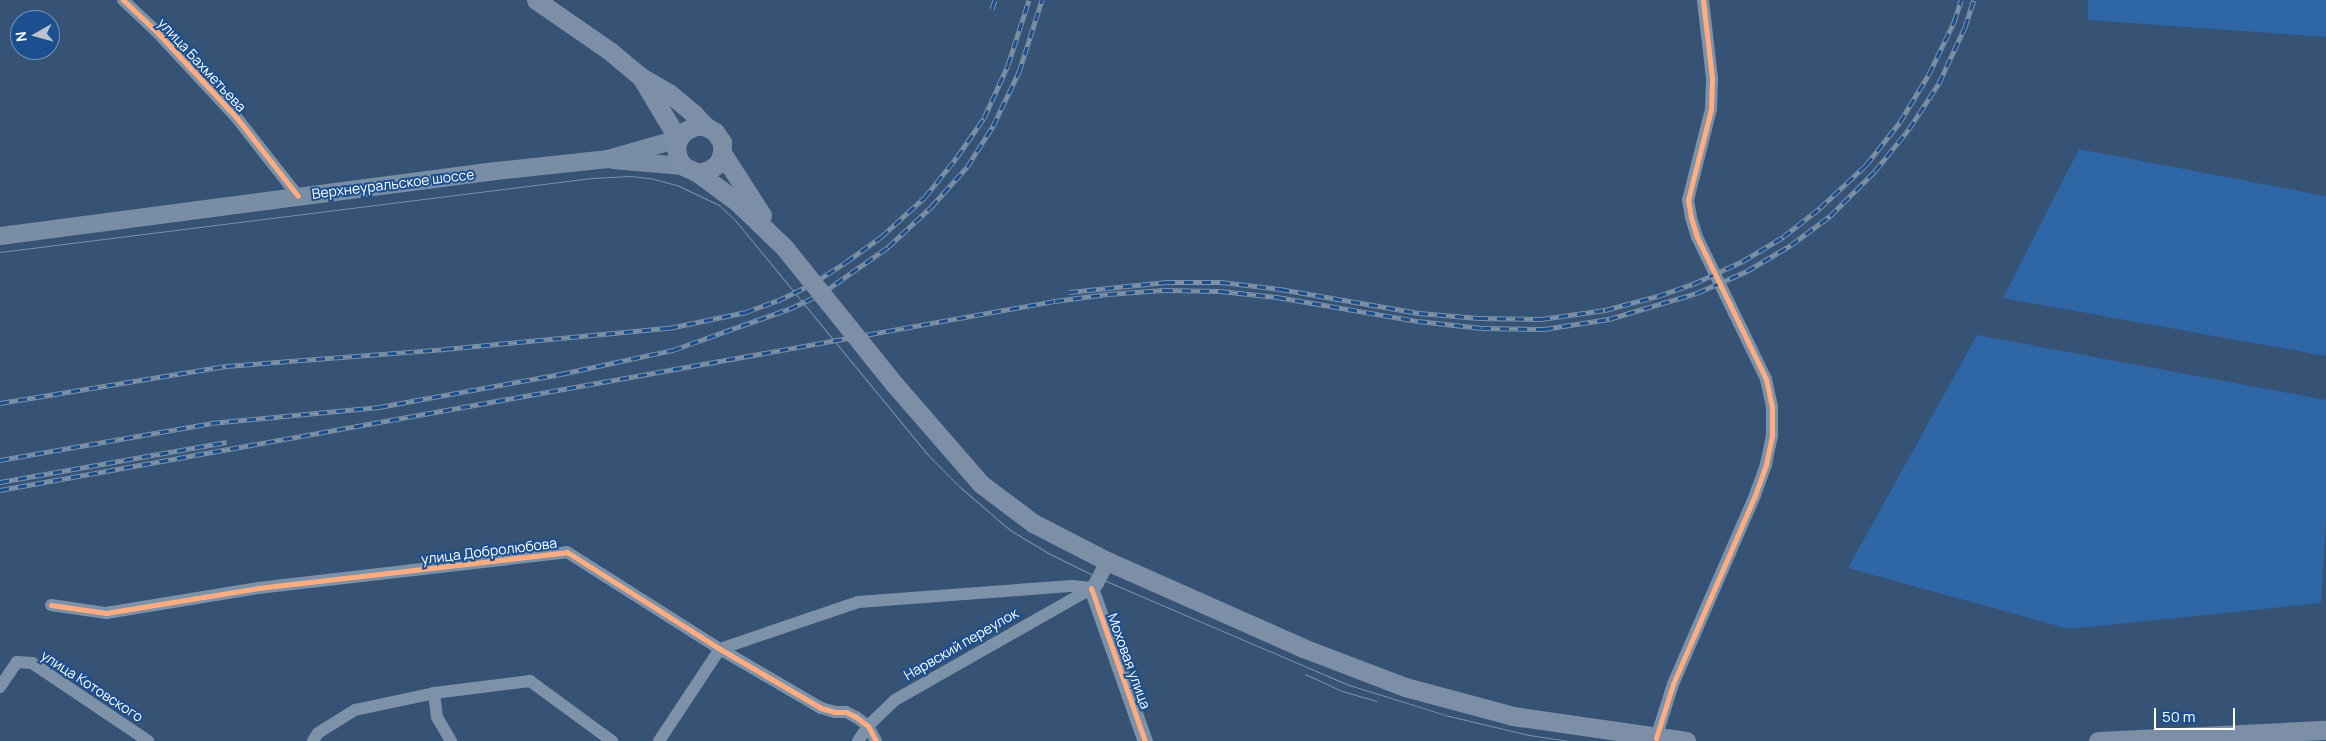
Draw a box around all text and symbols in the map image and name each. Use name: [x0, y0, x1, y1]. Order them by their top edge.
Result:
north arrow: [10, 10, 60, 60]
street label: улица Бахметьева: [154, 15, 250, 115]
text: N: [11, 31, 31, 43]
street label: Верхнеуральское шоссе: [311, 166, 475, 202]
street label: улица Добролюбова: [420, 534, 558, 568]
street label: Нарвский переулок: [901, 604, 1021, 684]
street label: Моховая улица: [1104, 611, 1154, 711]
street label: улица Котовского: [38, 647, 146, 725]
scale bar: [2156, 698, 2237, 730]
text: 50 m: [2162, 706, 2196, 727]

